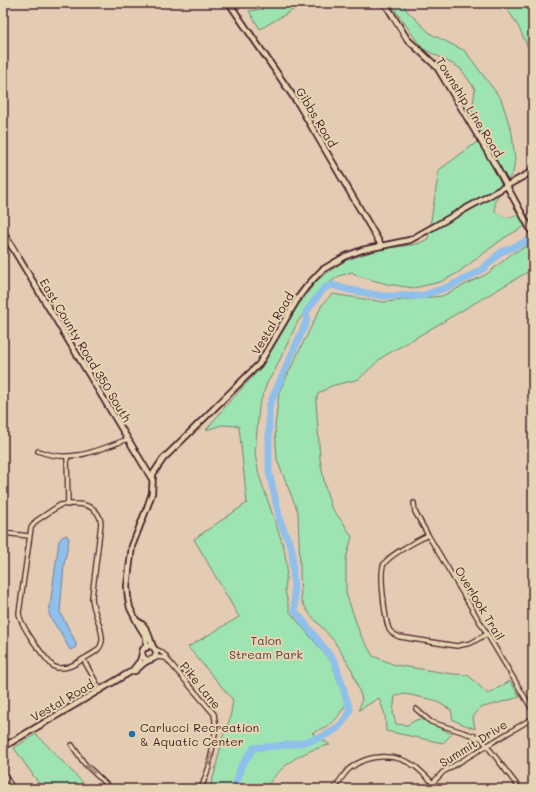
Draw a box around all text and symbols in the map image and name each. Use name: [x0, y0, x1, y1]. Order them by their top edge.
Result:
street label: Township Line Road: [433, 54, 507, 160]
street label: Gibbs Road: [293, 84, 341, 150]
street label: East County Road 350 South: [37, 275, 135, 425]
street label: Vestal Road: [247, 288, 297, 357]
street label: Overlook Trail: [452, 563, 508, 643]
park label: Talon Stream Park: [229, 632, 303, 662]
street label: Pike Lane: [177, 658, 225, 712]
street label: Vestal Road: [27, 675, 97, 725]
street label: Summit Drive: [436, 716, 510, 770]
place label: Carlucci Recreation & Aquatic Center: [140, 719, 259, 749]
marker: Carlucci Recreation & Aquatic Center: [127, 729, 137, 739]
one-way arrow: [206, 752, 214, 765]
one-way arrow: [85, 764, 95, 773]

